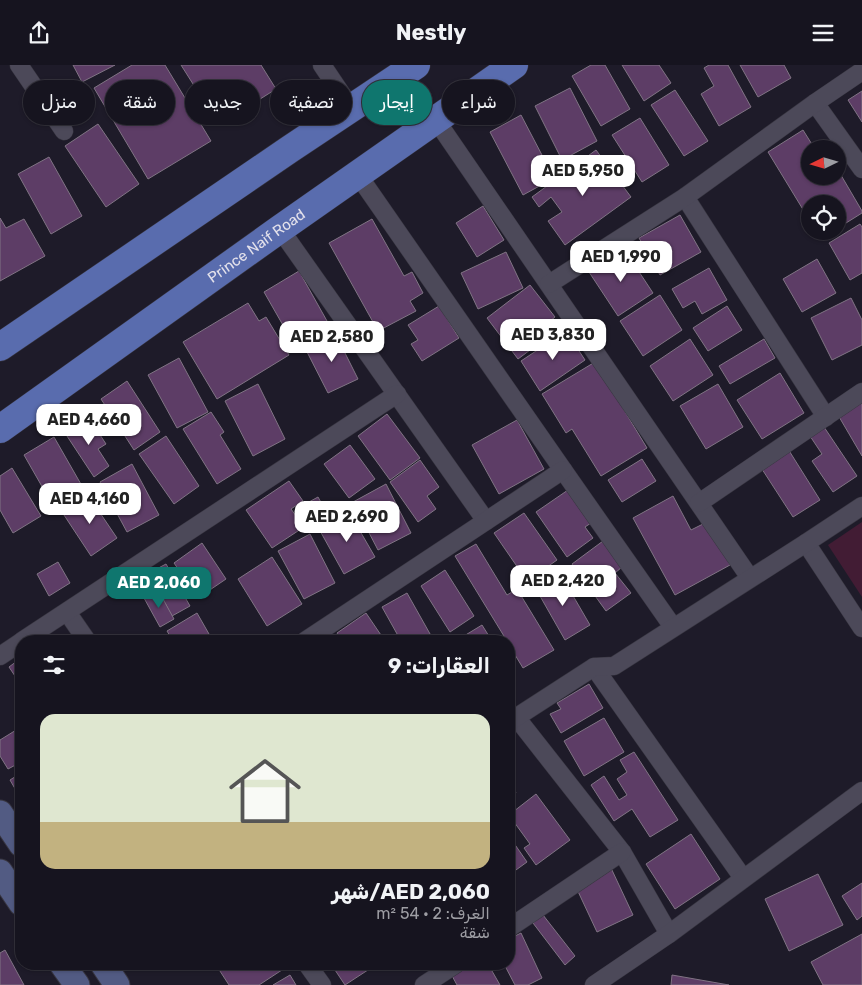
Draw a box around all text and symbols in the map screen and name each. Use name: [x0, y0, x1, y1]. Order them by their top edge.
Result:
icon: share: [25, 19, 53, 47]
text: Nestly: [396, 19, 466, 46]
icon: menu: [809, 19, 837, 47]
chip: منزل: [23, 80, 95, 125]
chip: شقة: [105, 80, 175, 125]
chip: جديد: [185, 80, 260, 125]
chip: تصفية: [270, 80, 352, 125]
chip: إيجار: [362, 80, 432, 125]
chip: شراء: [442, 80, 515, 125]
north arrow: [801, 140, 846, 185]
map controls: [801, 140, 846, 240]
pin: AED 5,950: [526, 155, 640, 197]
text: AED 5,950: [542, 161, 624, 180]
button: locate: [801, 195, 846, 240]
street label: Prince Naif Road: [204, 205, 309, 287]
pin: AED 1,990: [564, 241, 678, 283]
text: AED 1,990: [581, 247, 661, 266]
pin: AED 3,830: [496, 319, 610, 361]
pin: AED 2,580: [275, 321, 389, 363]
text: AED 3,830: [511, 325, 595, 344]
text: AED 2,580: [290, 327, 374, 346]
pin: AED 4,660: [32, 403, 146, 446]
text: AED 4,660: [47, 410, 131, 429]
pin: AED 4,160: [33, 483, 147, 525]
text: AED 4,160: [50, 489, 130, 508]
pin: AED 2,690: [290, 501, 404, 543]
text: AED 2,690: [306, 507, 388, 526]
pin: AED 2,420: [506, 565, 620, 607]
pin: AED 2,060: [102, 567, 216, 609]
text: AED 2,420: [521, 571, 605, 590]
text: AED 2,060: [117, 573, 201, 592]
icon: filters: [40, 651, 68, 679]
text: العقارات: 9: [388, 653, 490, 678]
icon: home: [220, 746, 310, 836]
text: AED 2,060/شهر: [332, 879, 490, 904]
text: الغرف: 2 · 54 m²: [376, 904, 490, 923]
text: شقة: [460, 923, 490, 942]

